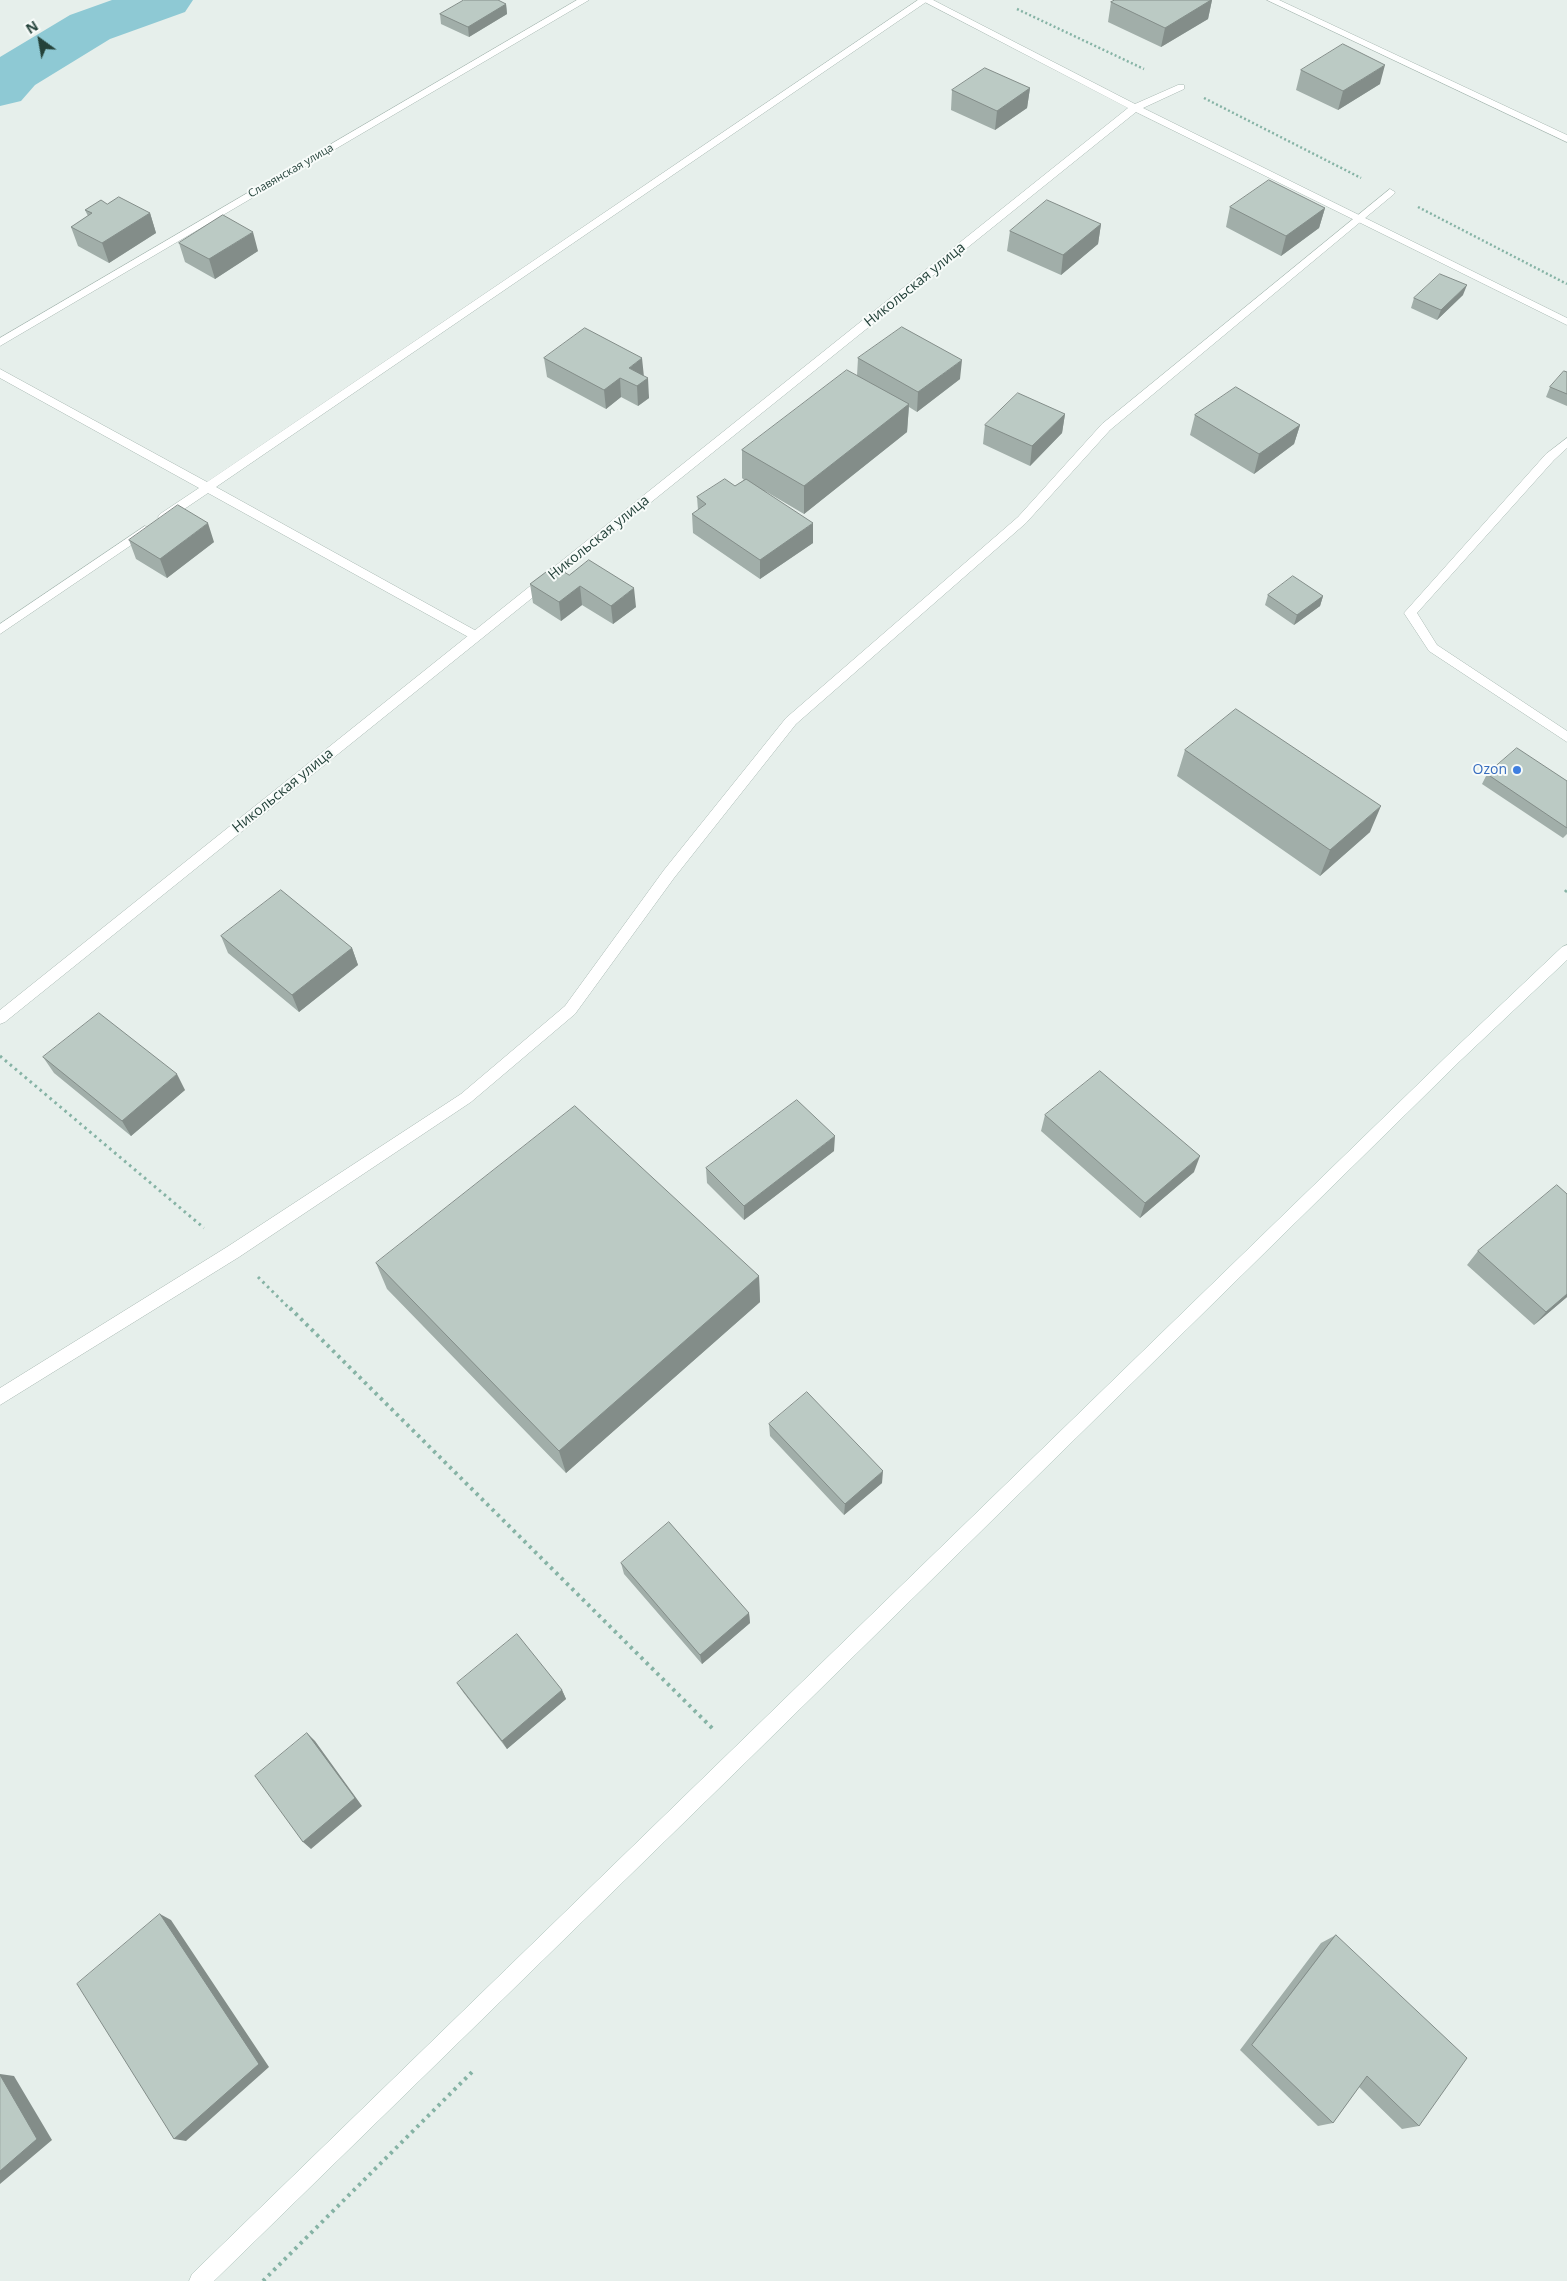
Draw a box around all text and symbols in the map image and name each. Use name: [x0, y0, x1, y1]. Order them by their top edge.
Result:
north arrow: [15, 15, 65, 65]
text: N: [22, 16, 42, 38]
street label: Славянская улица: [246, 141, 336, 201]
street label: Никольская улица: [861, 239, 969, 331]
street label: Никольская улица: [545, 492, 653, 584]
street label: Никольская улица: [229, 745, 337, 837]
place label: Ozon: [1473, 762, 1507, 778]
marker: Ozon: [1511, 764, 1523, 776]

